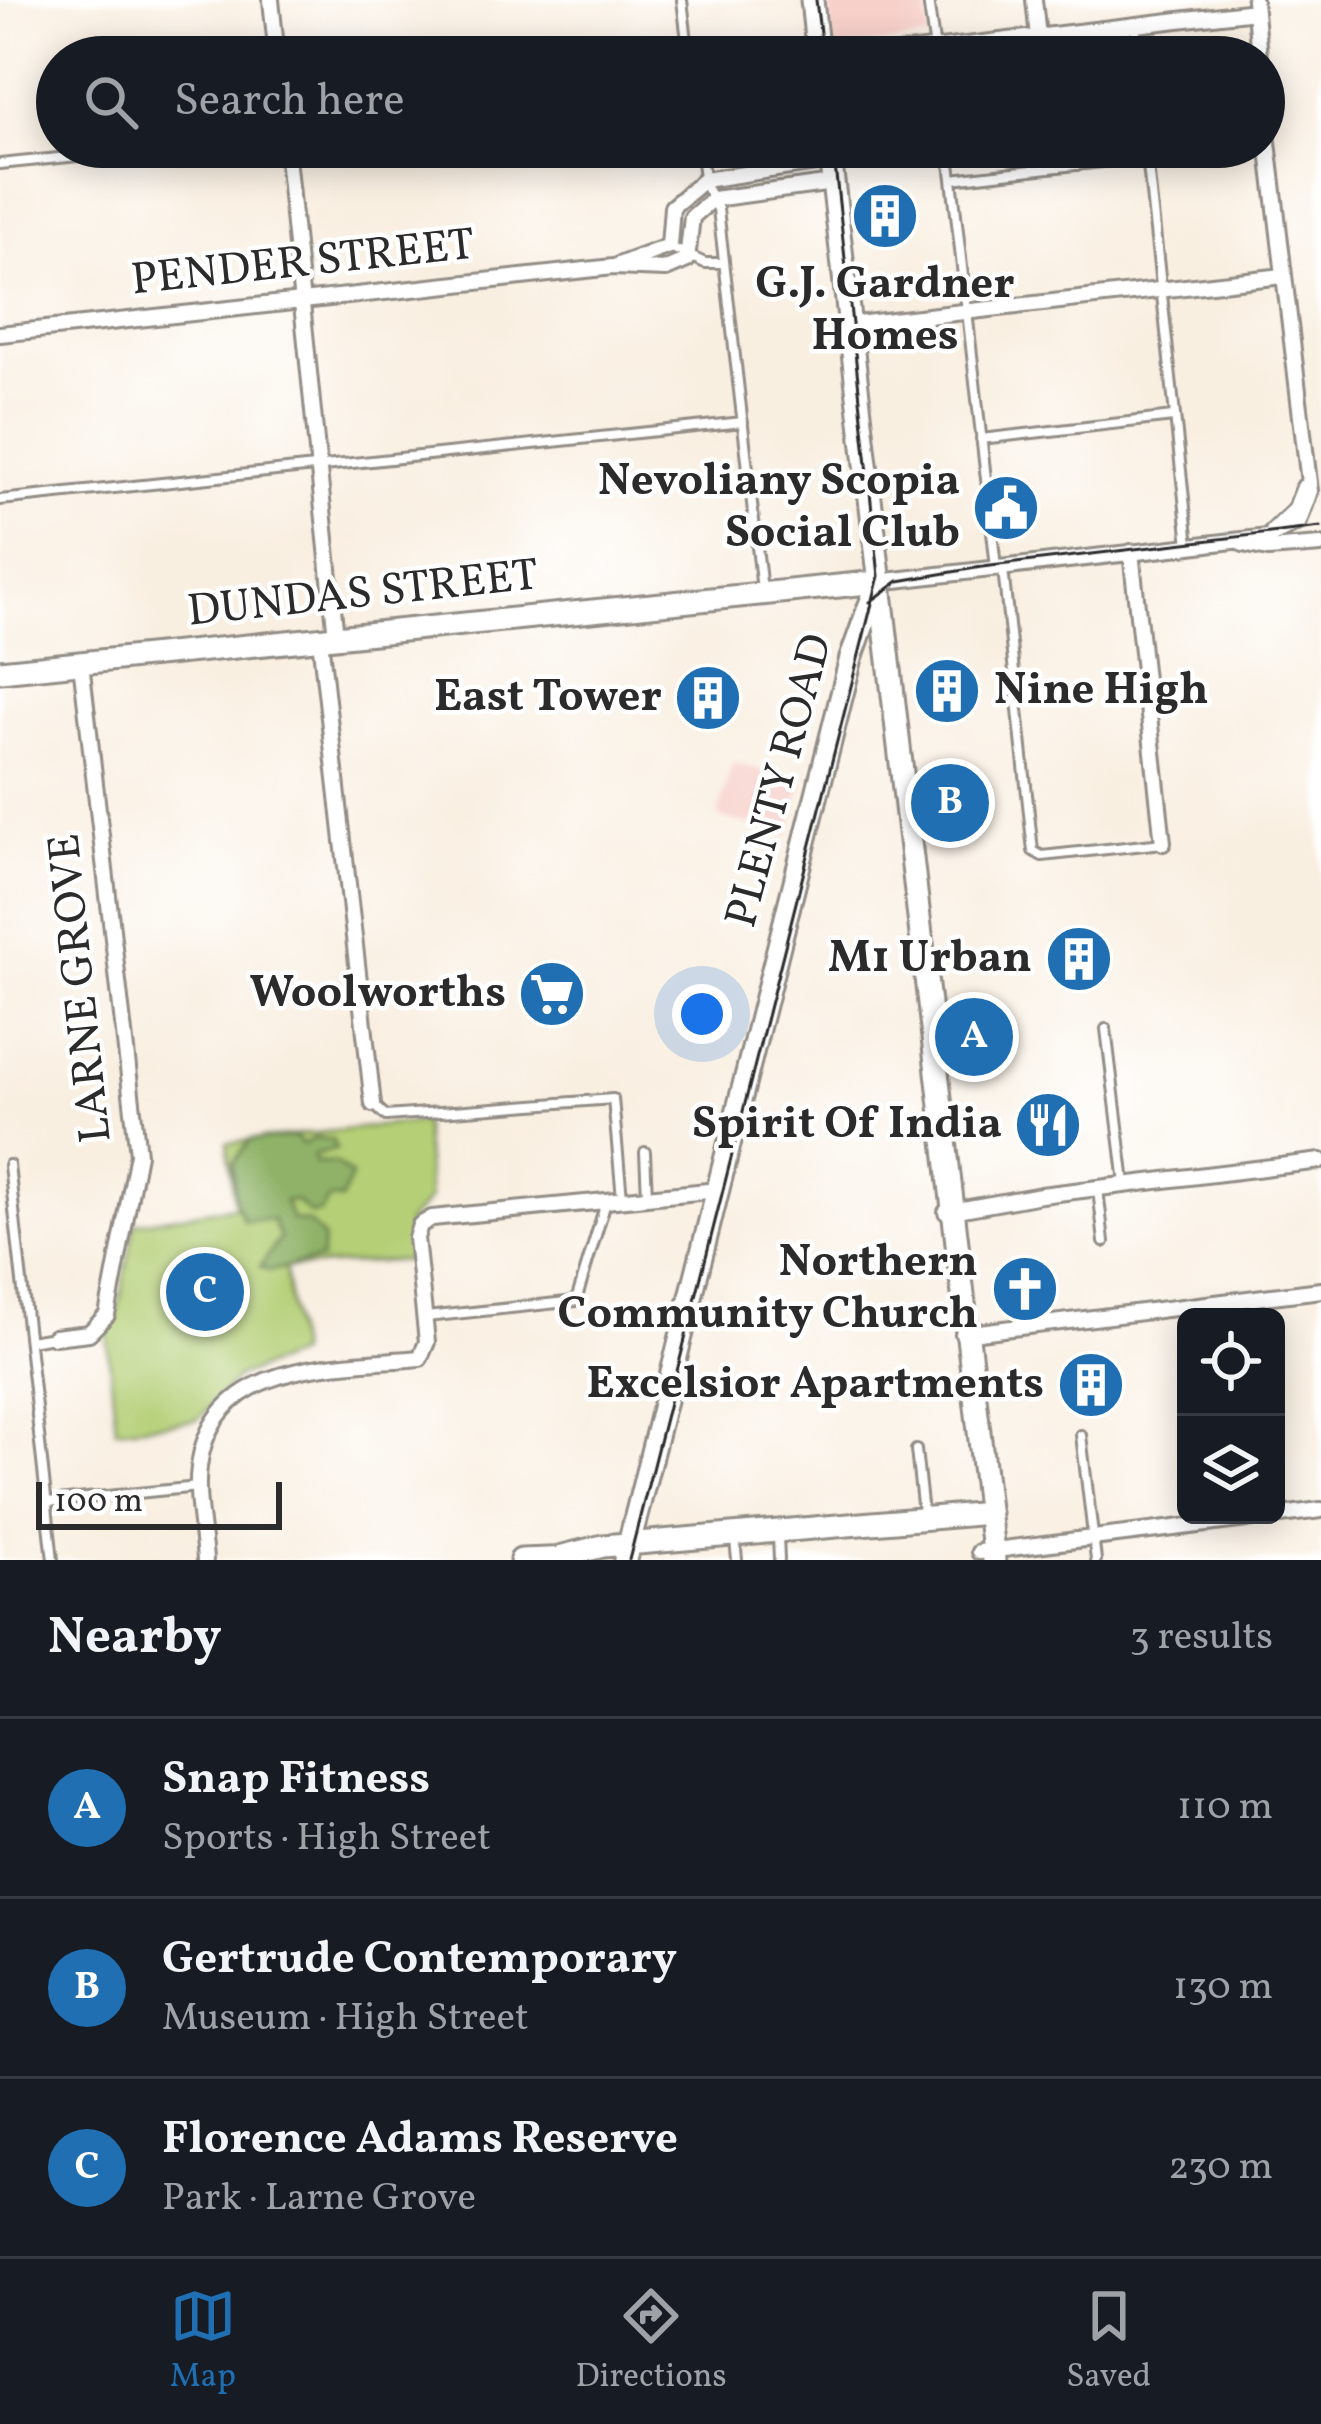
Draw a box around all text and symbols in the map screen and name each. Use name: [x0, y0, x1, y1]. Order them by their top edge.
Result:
search box: [36, 36, 1285, 168]
icon: search: [78, 69, 144, 135]
text: Search here: [174, 71, 405, 134]
building icon: G.J. Gardner Homes: [850, 181, 920, 251]
street label: PENDER STREET: [128, 215, 478, 313]
place label: G.J. Gardner Homes: [755, 254, 1015, 369]
place label: Nevoliany Scopia Social Club: [598, 451, 960, 566]
public building icon: Nevoliany Scopia Social Club: [971, 473, 1041, 543]
street label: DUNDAS STREET: [184, 545, 542, 645]
street label: PLENTY ROAD: [712, 627, 850, 935]
building icon: Nine High: [912, 656, 982, 726]
place label: Nine High: [994, 660, 1209, 723]
building icon: East Tower: [673, 663, 743, 733]
place label: East Tower: [434, 667, 662, 730]
pin: B: [911, 758, 989, 848]
street label: LARNE GROVE: [34, 830, 130, 1146]
building icon: M1 Urban: [1044, 924, 1114, 994]
place label: M1 Urban: [828, 928, 1032, 991]
supermarket icon: Woolworths: [517, 959, 587, 1029]
place label: Woolworths: [250, 963, 506, 1026]
your location: [672, 984, 732, 1044]
pin: A: [935, 992, 1013, 1082]
restaurant icon: Spirit Of India: [1013, 1090, 1083, 1160]
place label: Spirit Of India: [692, 1094, 1002, 1157]
place label: Northern Community Church: [558, 1232, 978, 1347]
pin: C: [166, 1247, 244, 1337]
church icon: Northern Community Church: [990, 1254, 1060, 1324]
map controls: [1177, 1308, 1285, 1524]
button: locate: [1177, 1308, 1285, 1416]
building icon: Excelsior Apartments: [1056, 1350, 1126, 1420]
place label: Excelsior Apartments: [586, 1354, 1044, 1417]
button: layers: [1177, 1416, 1285, 1524]
scale bar: [36, 1476, 282, 1529]
text: 100 m: [54, 1480, 143, 1526]
text: Nearby: [48, 1603, 222, 1674]
text: 3 results: [1130, 1611, 1273, 1665]
text: Snap Fitness: [162, 1749, 430, 1812]
text: A: [73, 1781, 101, 1835]
text: 110 m: [1177, 1781, 1273, 1835]
text: Sports · High Street: [162, 1812, 491, 1866]
text: Gertrude Contemporary: [162, 1929, 677, 1992]
text: B: [74, 1961, 100, 2015]
text: 130 m: [1173, 1961, 1273, 2015]
text: Museum · High Street: [162, 1992, 529, 2046]
text: Florence Adams Reserve: [162, 2109, 678, 2172]
text: C: [74, 2141, 100, 2195]
text: 230 m: [1168, 2141, 1273, 2195]
text: Park · Larne Grove: [162, 2172, 476, 2226]
tab: Map: [170, 2283, 236, 2401]
tab: Directions: [575, 2283, 727, 2401]
tab: Saved: [1066, 2283, 1151, 2401]

